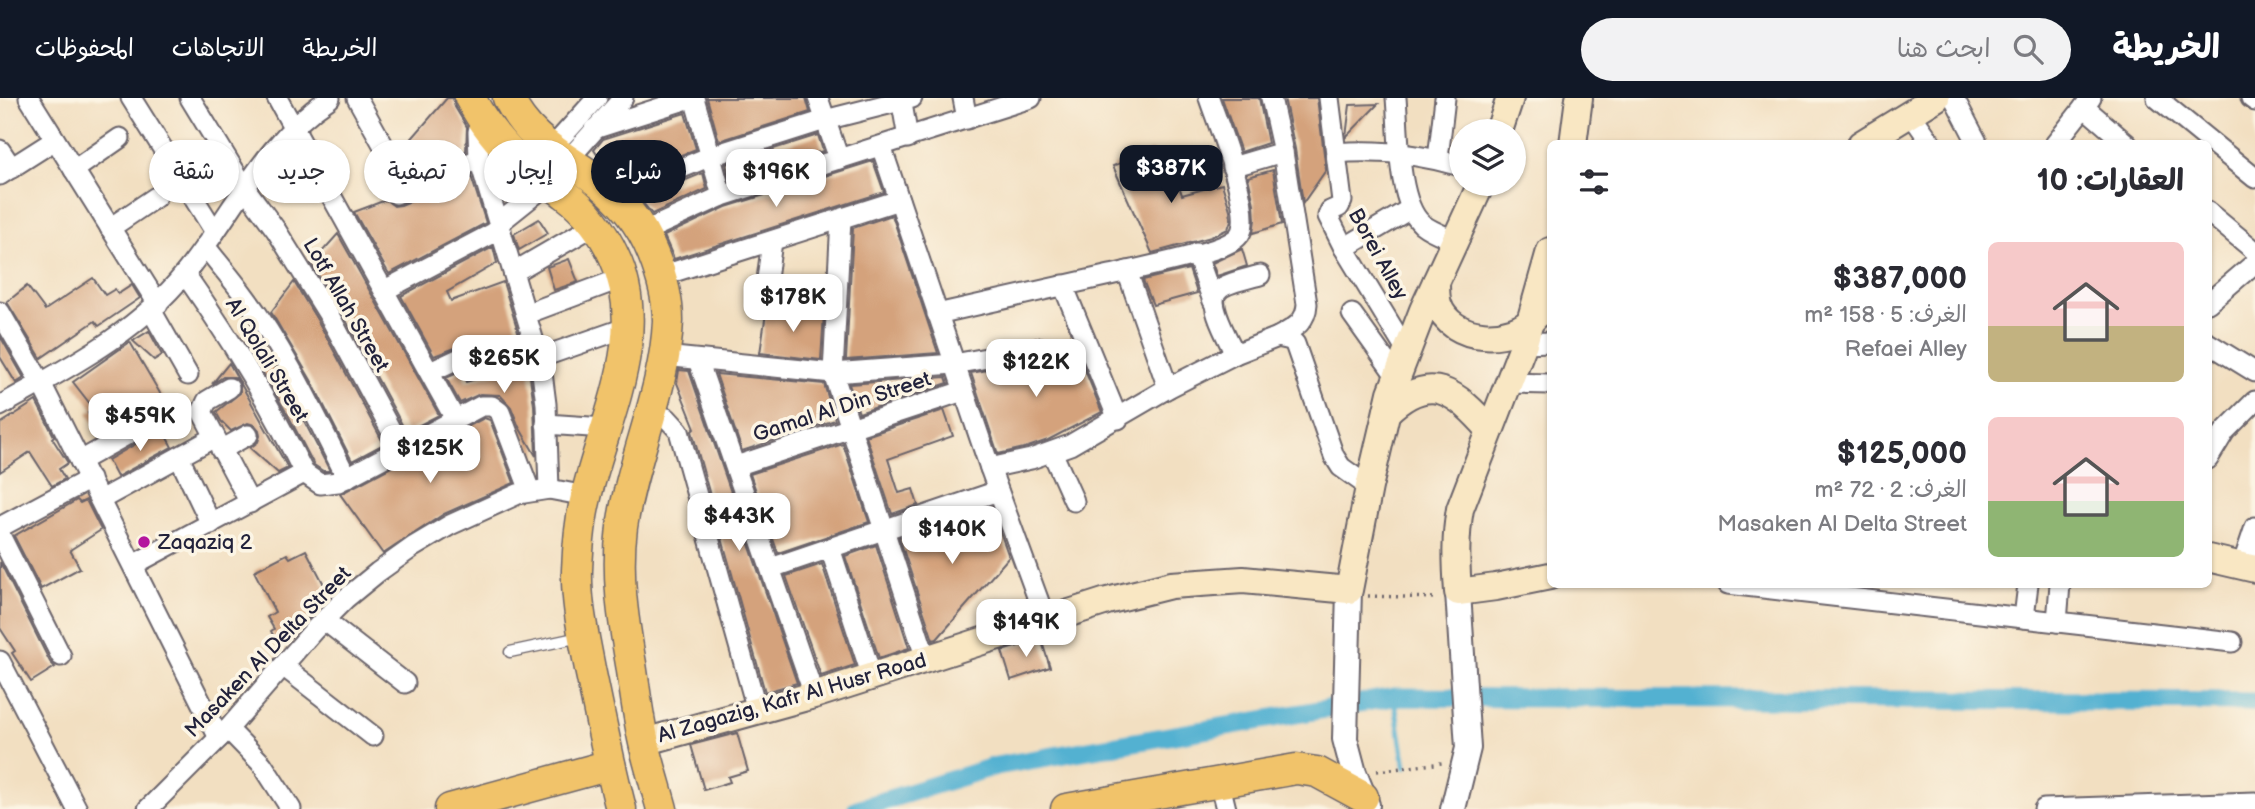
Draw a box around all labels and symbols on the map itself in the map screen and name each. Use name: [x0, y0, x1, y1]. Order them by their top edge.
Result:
pin: $387K: [1122, 146, 1220, 205]
pin: $196K: [727, 150, 825, 209]
street label: Borei Alley: [1343, 204, 1413, 304]
street label: Lotf Allah Street: [298, 234, 395, 377]
pin: $178K: [744, 274, 842, 334]
street label: Al Qolali Street: [220, 293, 314, 427]
pin: $265K: [455, 336, 553, 395]
pin: $122K: [987, 340, 1085, 399]
street label: Gamal Al Din Street: [750, 366, 935, 448]
pin: $459K: [91, 394, 189, 453]
pin: $125K: [381, 426, 479, 485]
pin: $443K: [690, 494, 788, 553]
pin: $140K: [903, 506, 1001, 566]
place label: Zaqaziq 2: [157, 530, 253, 555]
marker: Zaqaziq 2: [136, 534, 152, 550]
street label: Masaken Al Delta Street: [180, 561, 357, 743]
pin: $149K: [977, 600, 1075, 659]
street label: Al Zagazig, Kafr Al Husr Road: [655, 648, 929, 748]

